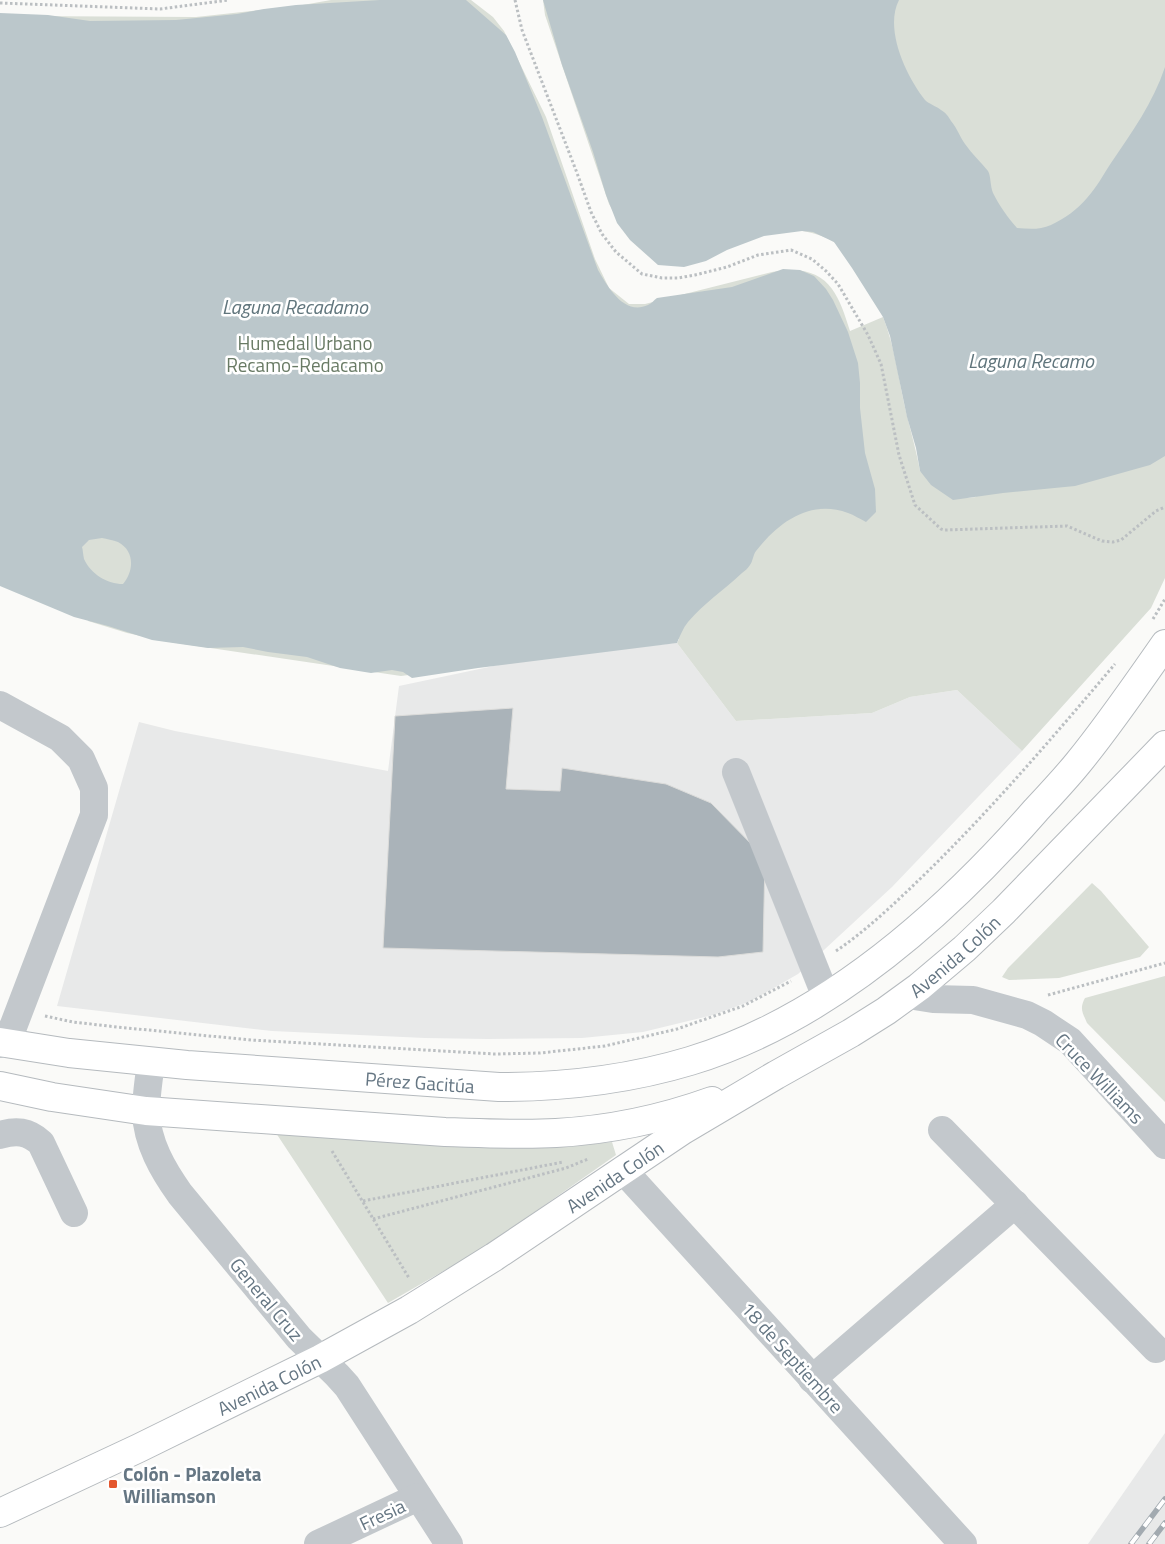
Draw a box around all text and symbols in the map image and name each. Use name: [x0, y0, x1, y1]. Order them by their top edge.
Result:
water label: Laguna Recadamo: [222, 291, 369, 322]
park label: Humedal Urbano Recamo-Redacamo: [226, 328, 384, 379]
water label: Laguna Recamo: [968, 345, 1095, 376]
street label: Avenida Colón: [903, 908, 1006, 1004]
street label: Cruce Williams: [1049, 1026, 1151, 1130]
street label: Pérez Gacitúa: [364, 1063, 476, 1100]
street label: Avenida Colón: [560, 1133, 669, 1220]
street label: General Cruz: [223, 1251, 311, 1347]
street label: 18 de Septiembre: [735, 1295, 851, 1419]
street label: Avenida Colón: [212, 1346, 326, 1422]
place label: Colón - Plazoleta Williamson: [123, 1459, 262, 1510]
marker: Colón - Plazoleta Williamson: [107, 1478, 119, 1490]
street label: Fresia: [354, 1490, 410, 1537]

